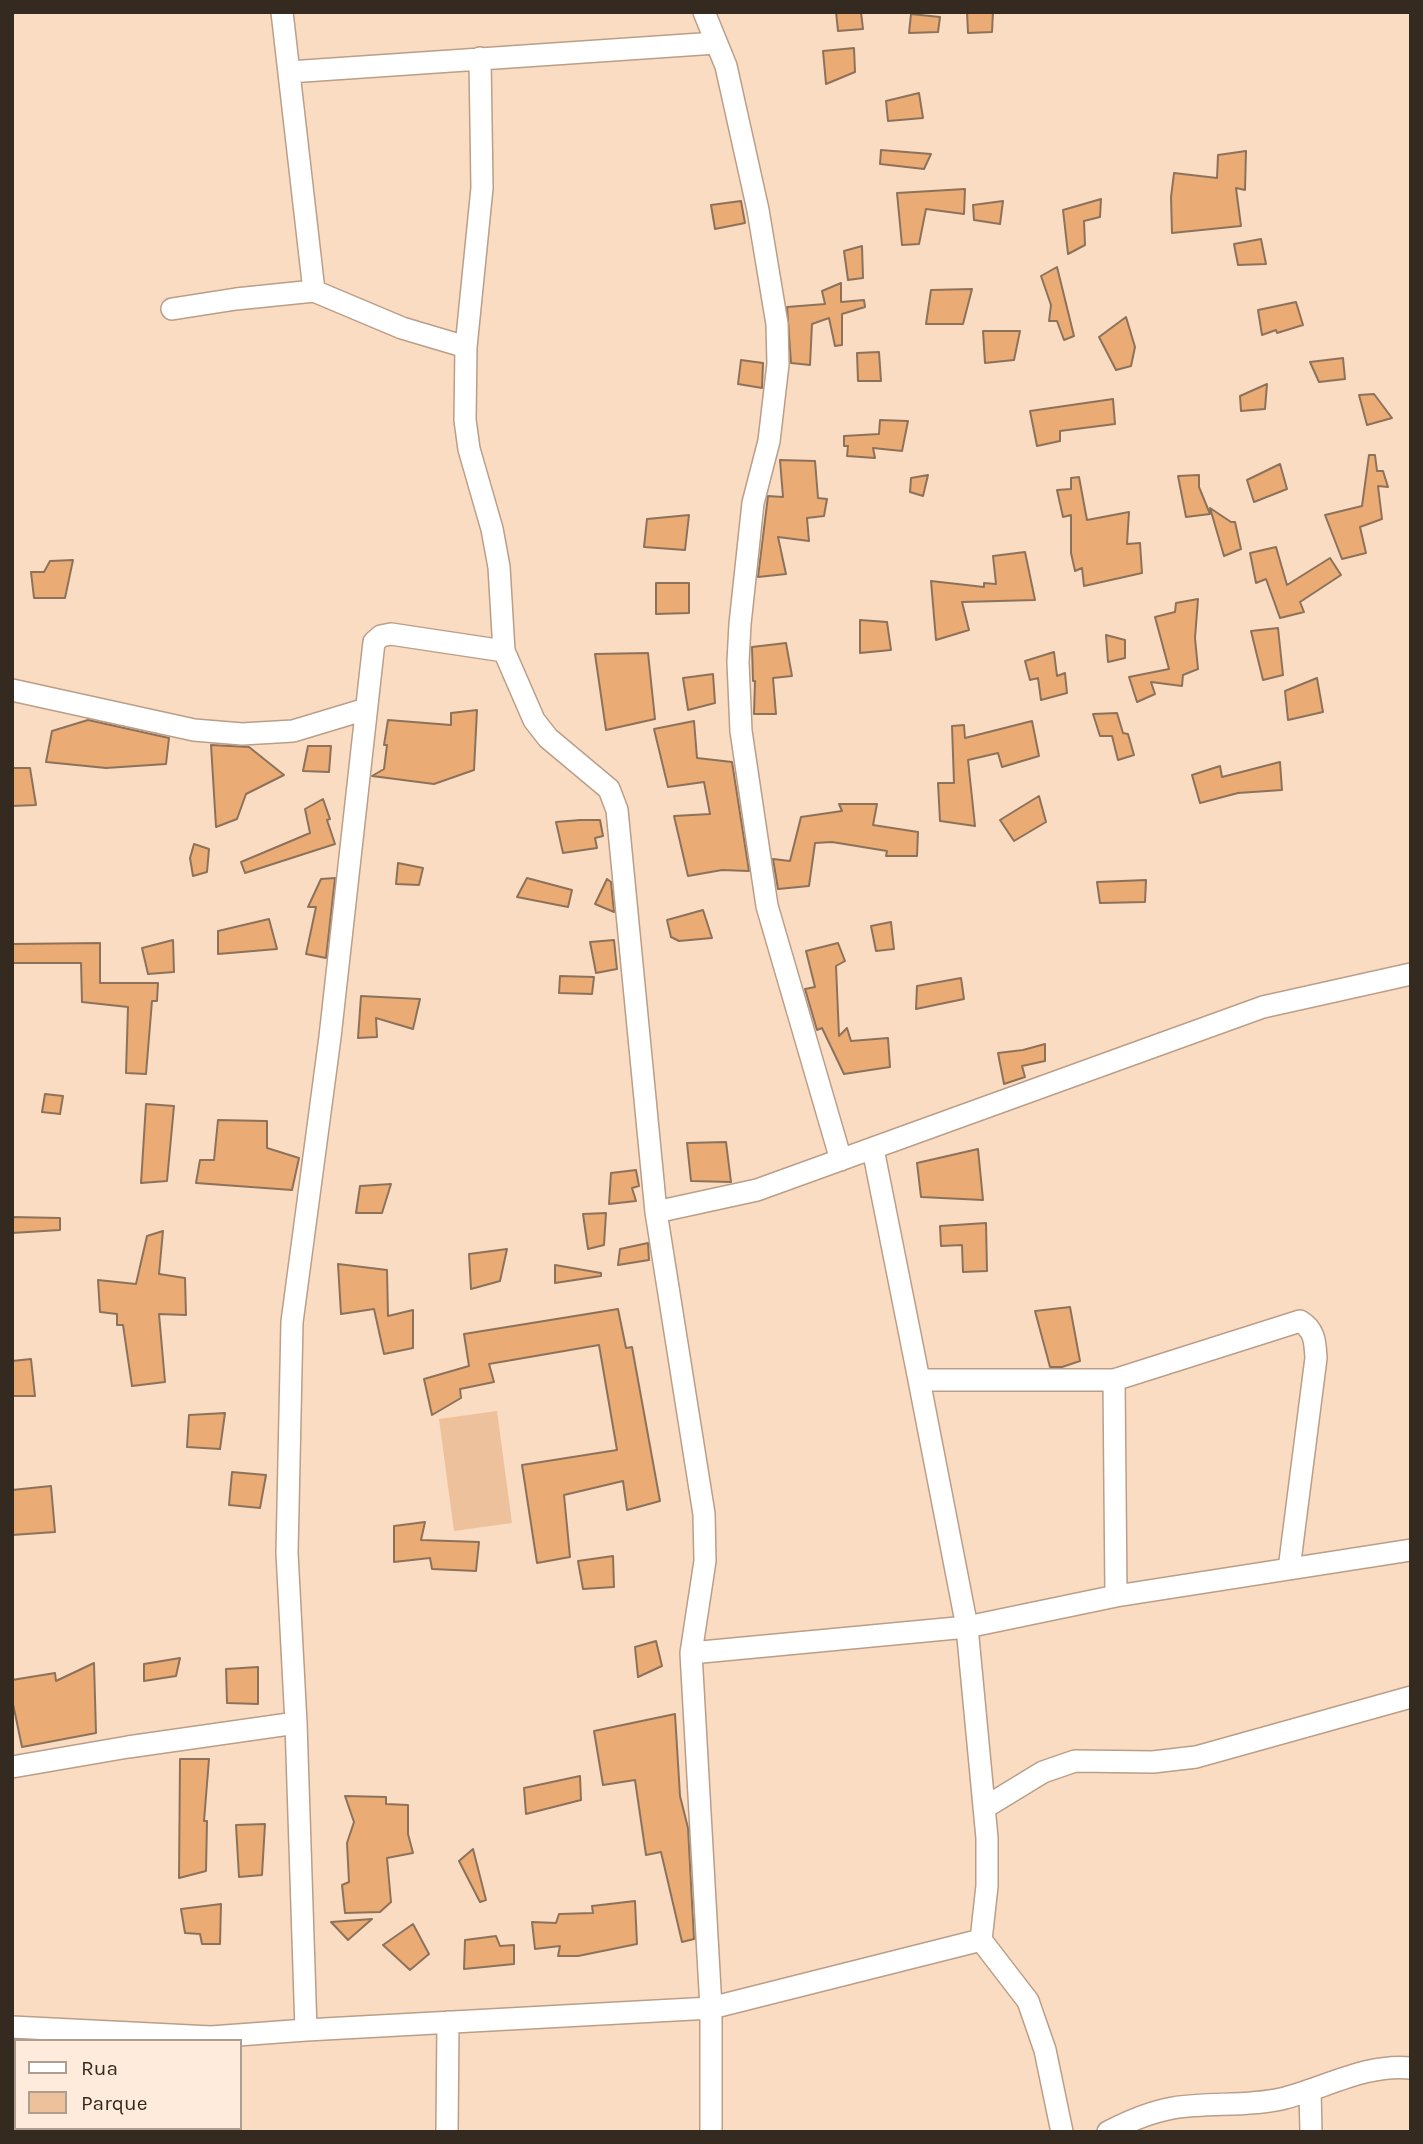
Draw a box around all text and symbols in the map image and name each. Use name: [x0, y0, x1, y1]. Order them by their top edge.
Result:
legend: [14, 2039, 242, 2130]
text: Rua: [81, 2056, 118, 2080]
text: Parque: [81, 2091, 148, 2115]

